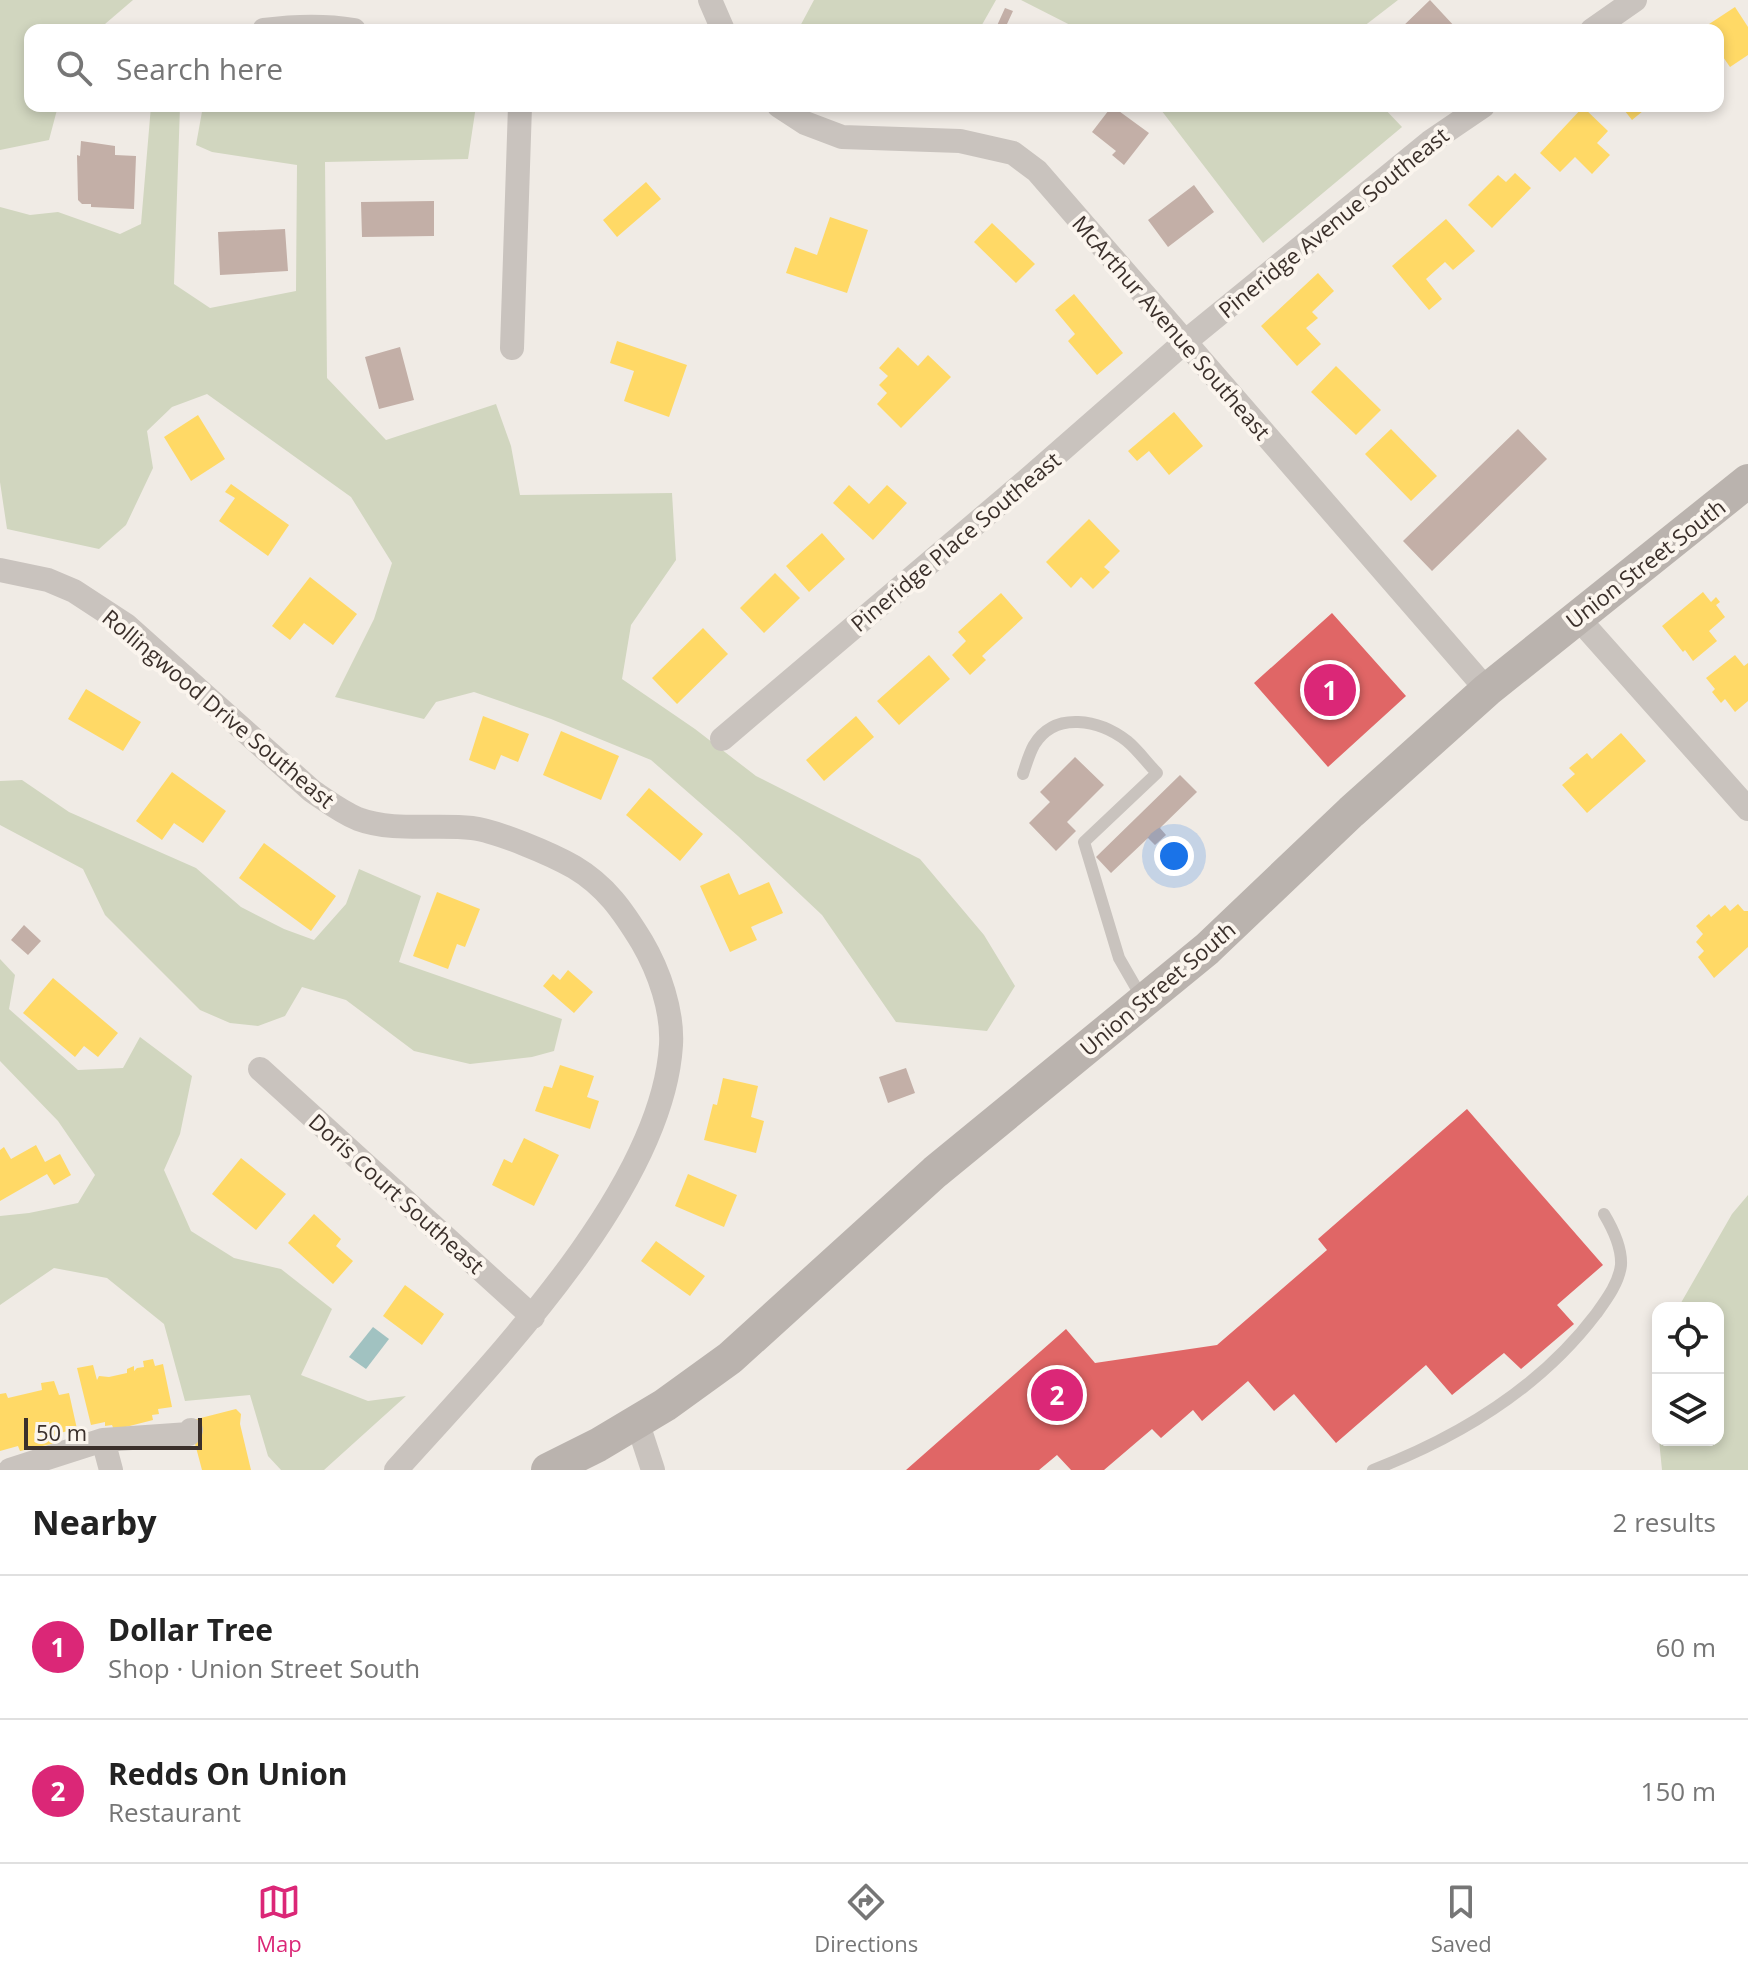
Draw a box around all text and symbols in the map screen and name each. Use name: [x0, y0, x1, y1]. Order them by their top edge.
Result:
search box: [24, 24, 1724, 112]
icon: search: [52, 46, 96, 90]
text: Search here: [116, 48, 283, 89]
street label: Pineridge Avenue Southeast: [1212, 120, 1454, 324]
street label: McArthur Avenue Southeast: [1066, 208, 1278, 446]
street label: Pineridge Place Southeast: [844, 444, 1066, 638]
street label: Union Street South: [1559, 491, 1731, 635]
street label: Rollingwood Drive Southeast: [97, 602, 341, 814]
pin: 1: [1304, 660, 1356, 720]
your location: [1154, 836, 1194, 876]
street label: Union Street South: [1073, 914, 1241, 1062]
street label: Doris Court Southeast: [303, 1106, 491, 1280]
map controls: [1652, 1302, 1724, 1446]
button: locate: [1652, 1302, 1724, 1374]
pin: 2: [1031, 1365, 1083, 1425]
button: layers: [1652, 1374, 1724, 1446]
scale bar: [24, 1414, 202, 1450]
text: 50 m: [36, 1417, 87, 1447]
text: Nearby: [32, 1499, 157, 1545]
text: 2 results: [1613, 1504, 1716, 1540]
text: Dollar Tree: [108, 1609, 273, 1650]
text: 1: [51, 1629, 65, 1665]
text: 60 m: [1655, 1629, 1716, 1665]
text: Shop · Union Street South: [108, 1650, 420, 1686]
text: Redds On Union: [108, 1753, 347, 1794]
text: 2: [51, 1773, 65, 1809]
text: 150 m: [1641, 1773, 1716, 1809]
text: Restaurant: [108, 1794, 241, 1830]
tab: Map: [256, 1880, 302, 1958]
tab: Directions: [814, 1880, 918, 1958]
tab: Saved: [1431, 1880, 1492, 1958]

